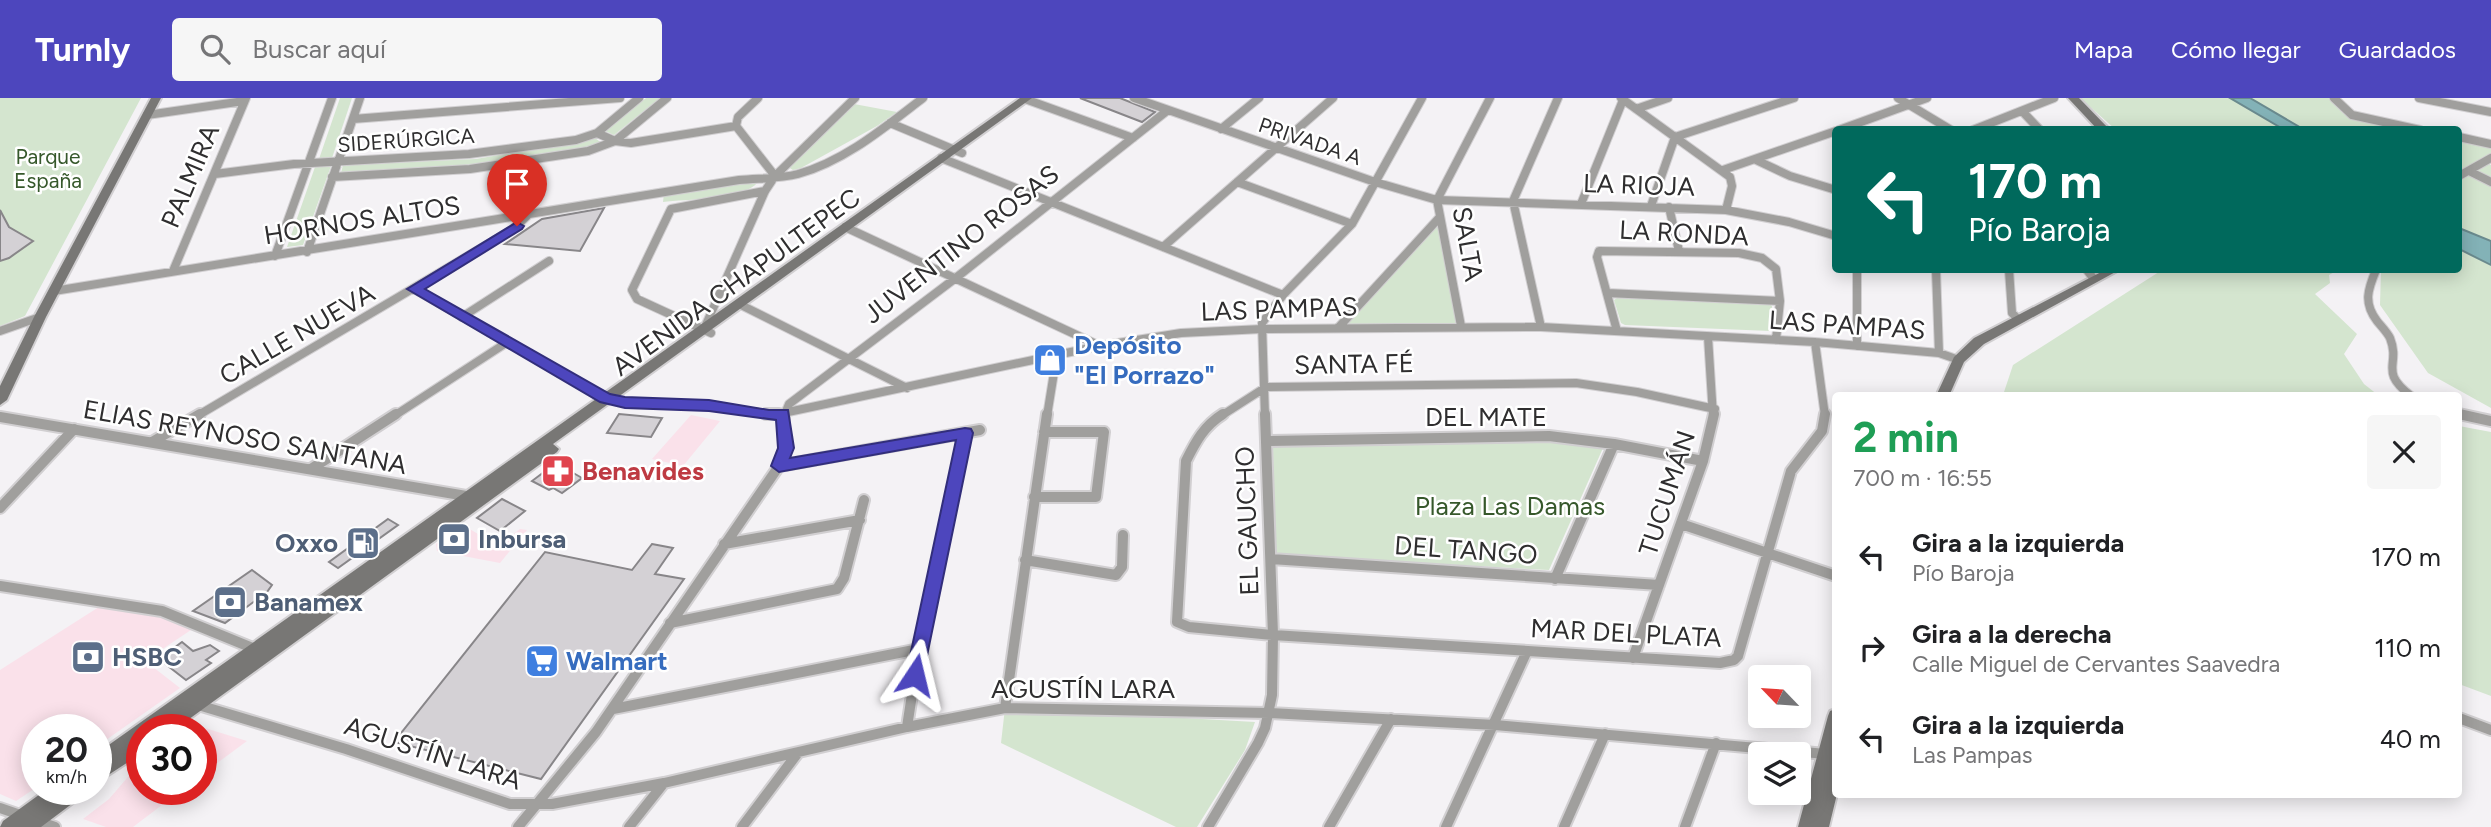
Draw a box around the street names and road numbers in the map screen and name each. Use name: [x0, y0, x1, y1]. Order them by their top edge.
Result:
street label: PRIVADA A: [1255, 112, 1365, 170]
street label: PALMIRA: [154, 119, 226, 232]
street label: SIDERÚRGICA: [337, 123, 475, 157]
street label: JUVENTINO ROSAS: [857, 158, 1065, 330]
street label: LA RIOJA: [1582, 167, 1696, 203]
street label: AVENIDA CHAPULTEPEC: [606, 181, 866, 383]
street label: HORNOS ALTOS: [262, 189, 462, 251]
street label: SALTA: [1446, 204, 1490, 284]
street label: LA RONDA: [1618, 214, 1750, 252]
street label: CALLE NUEVA: [214, 277, 381, 391]
street label: LAS PAMPAS: [1200, 290, 1358, 328]
street label: LAS PAMPAS: [1768, 304, 1926, 346]
street label: SANTA FÉ: [1294, 347, 1414, 381]
street label: ELIAS REYNOSO SANTANA: [81, 393, 410, 481]
street label: DEL MATE: [1425, 401, 1547, 433]
street label: TUCUMÁN: [1632, 426, 1702, 560]
street label: EL GAUCHO: [1228, 446, 1266, 596]
street label: DEL TANGO: [1393, 529, 1539, 571]
street label: MAR DEL PLATA: [1530, 612, 1723, 654]
street label: AGUSTÍN LARA: [991, 673, 1175, 705]
street label: AGUSTÍN LARA: [341, 709, 526, 797]

